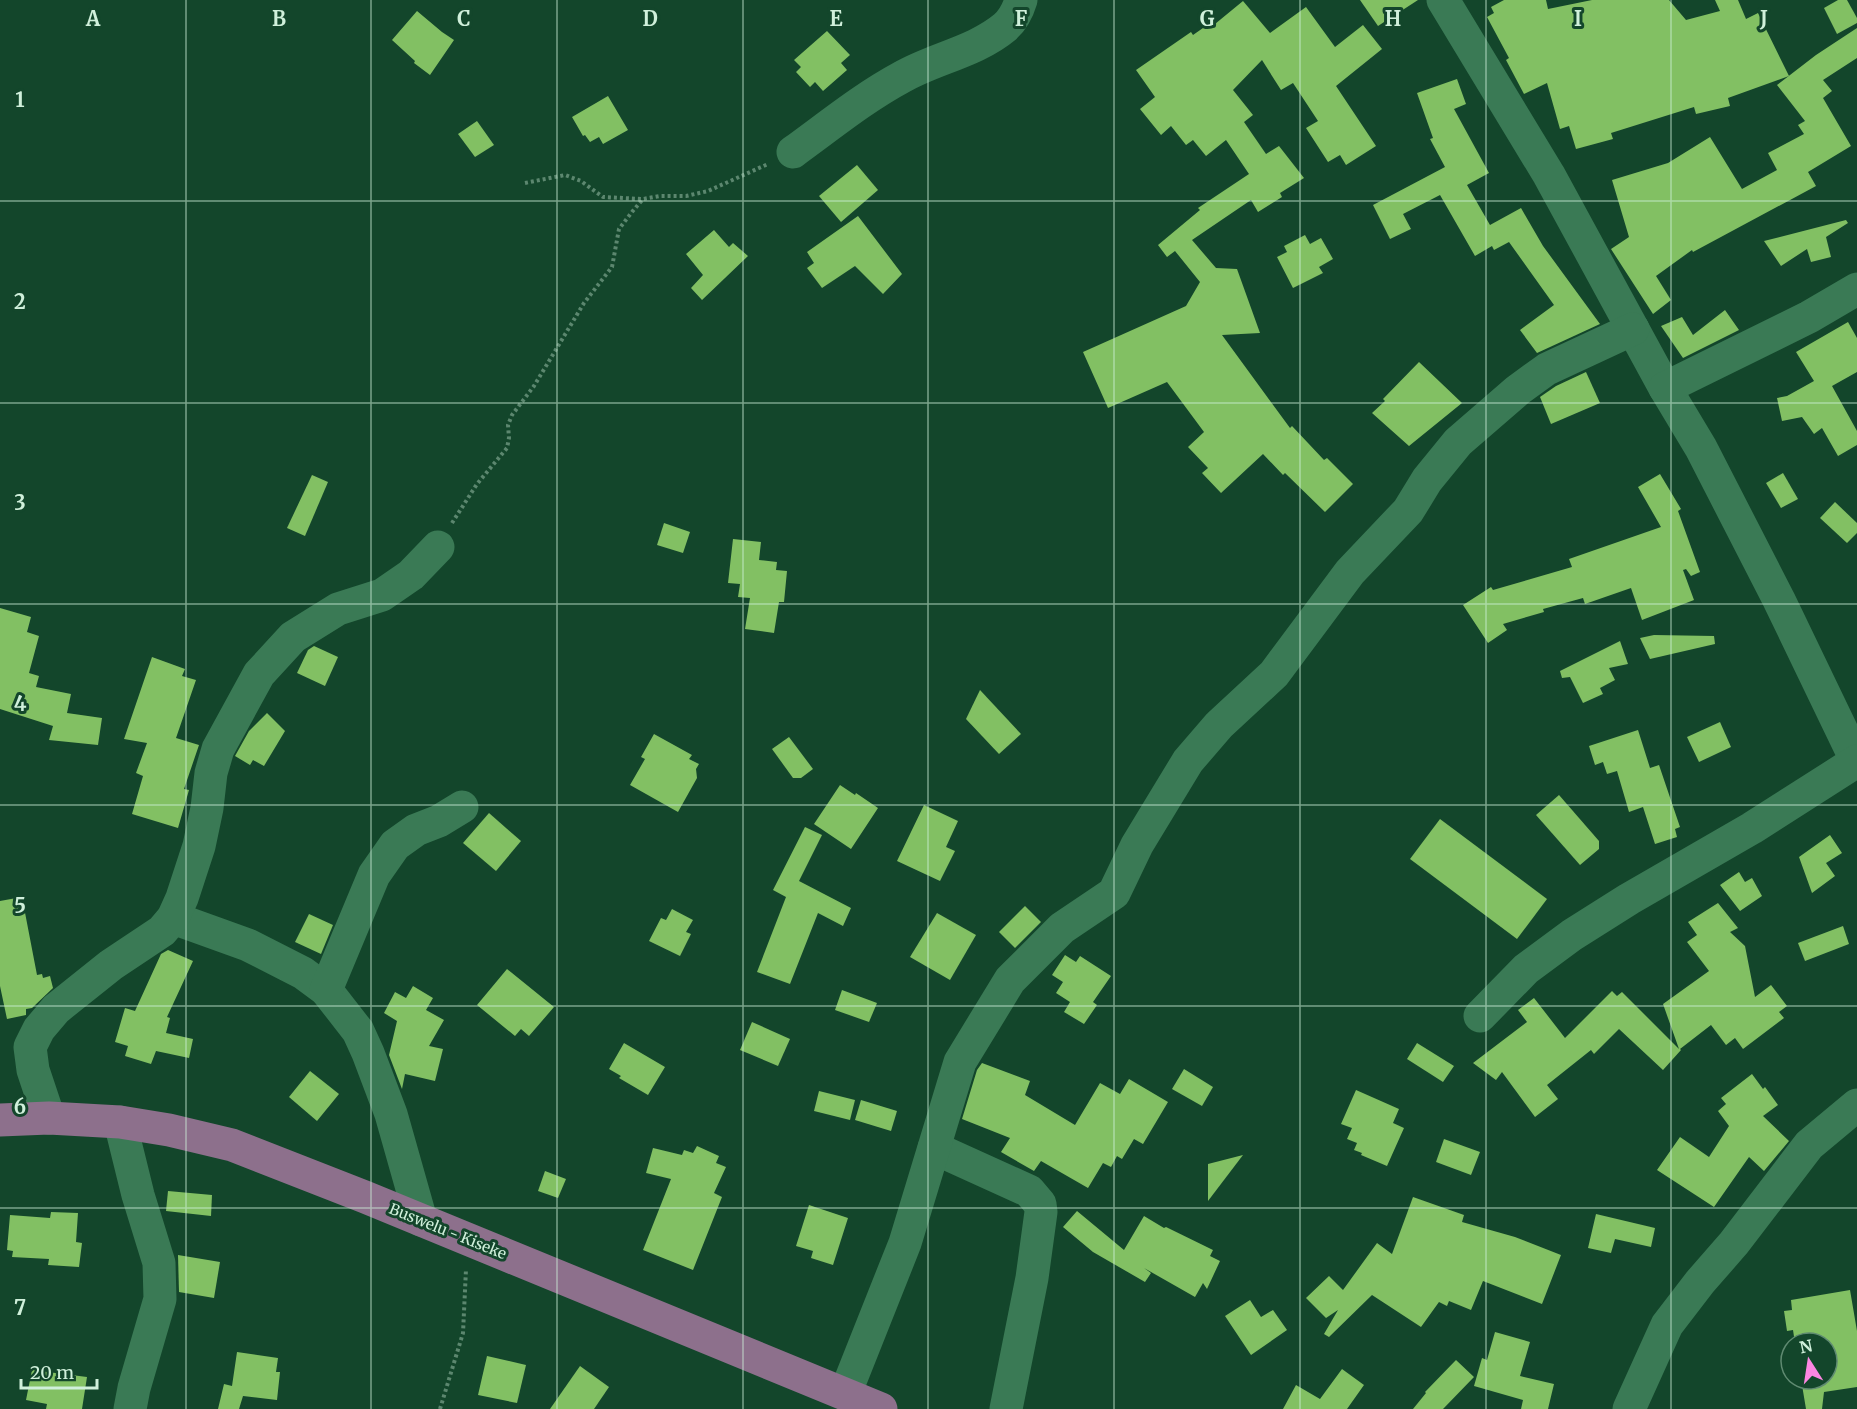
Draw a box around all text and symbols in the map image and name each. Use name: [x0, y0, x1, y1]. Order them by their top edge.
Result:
text: A: [85, 6, 101, 31]
text: B: [272, 6, 286, 31]
text: C: [457, 6, 471, 31]
text: D: [642, 6, 658, 31]
text: E: [829, 6, 843, 31]
text: F: [1015, 6, 1028, 31]
text: G: [1200, 6, 1215, 31]
text: H: [1385, 6, 1401, 31]
text: I: [1574, 6, 1582, 31]
text: J: [1759, 6, 1768, 31]
text: 1: [15, 87, 25, 112]
text: 2: [14, 289, 26, 314]
text: 3: [14, 490, 26, 515]
text: 4: [14, 691, 27, 716]
text: 5: [14, 893, 26, 918]
text: 6: [14, 1094, 26, 1119]
street label: Buswelu - Kiseke: [387, 1199, 510, 1263]
text: 7: [14, 1295, 26, 1320]
north arrow: [1779, 1331, 1839, 1391]
text: N: [1798, 1335, 1814, 1357]
scale bar: [21, 1352, 98, 1390]
text: 20 m: [30, 1361, 74, 1384]

